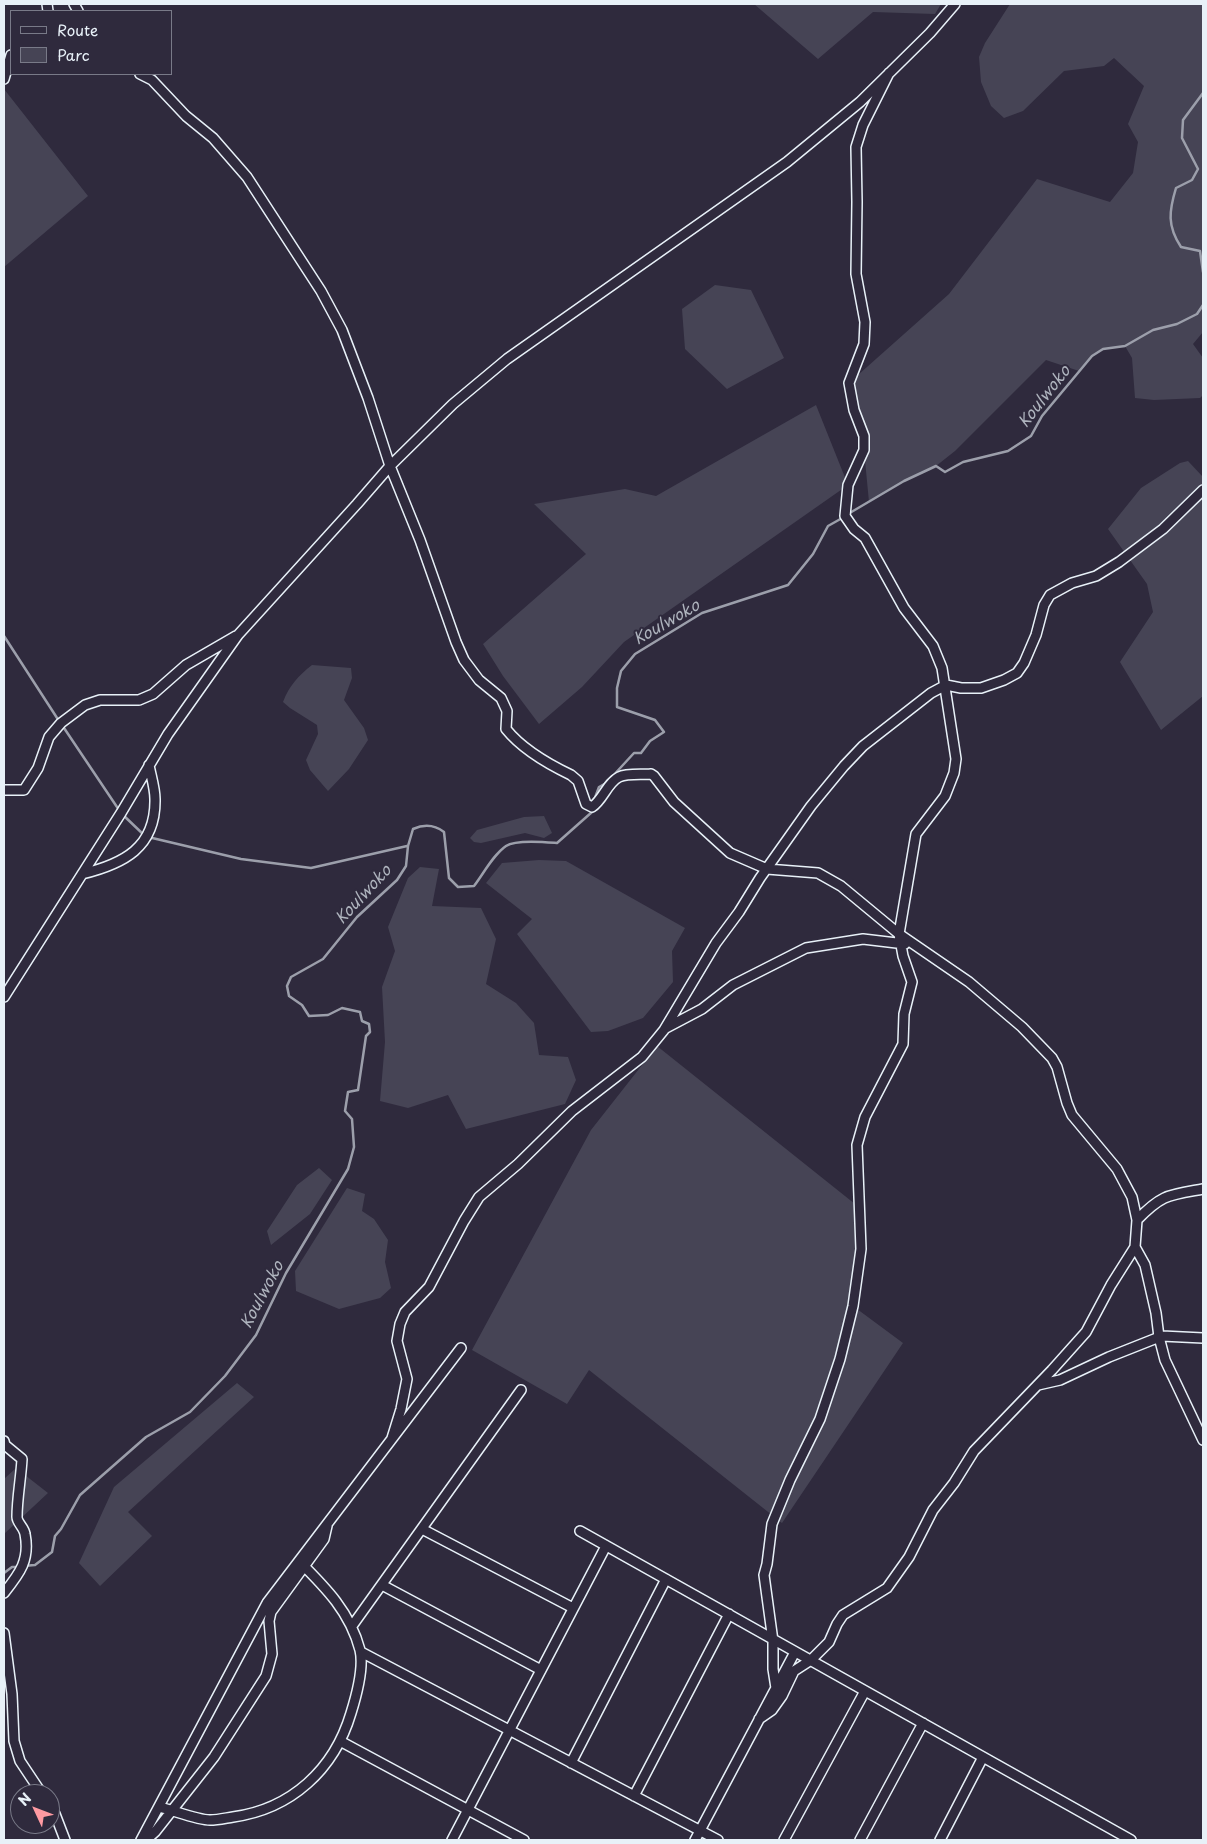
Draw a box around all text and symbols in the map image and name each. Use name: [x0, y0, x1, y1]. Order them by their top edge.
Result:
legend: [10, 10, 172, 75]
text: Route: [57, 18, 98, 41]
text: Parc: [57, 43, 90, 66]
water label: Koulwoko: [1015, 362, 1075, 432]
water label: Koulwoko: [630, 596, 704, 650]
water label: Koulwoko: [332, 862, 396, 928]
water label: Koulwoko: [237, 1258, 289, 1332]
north arrow: [10, 1784, 60, 1834]
text: N: [13, 1788, 36, 1810]

